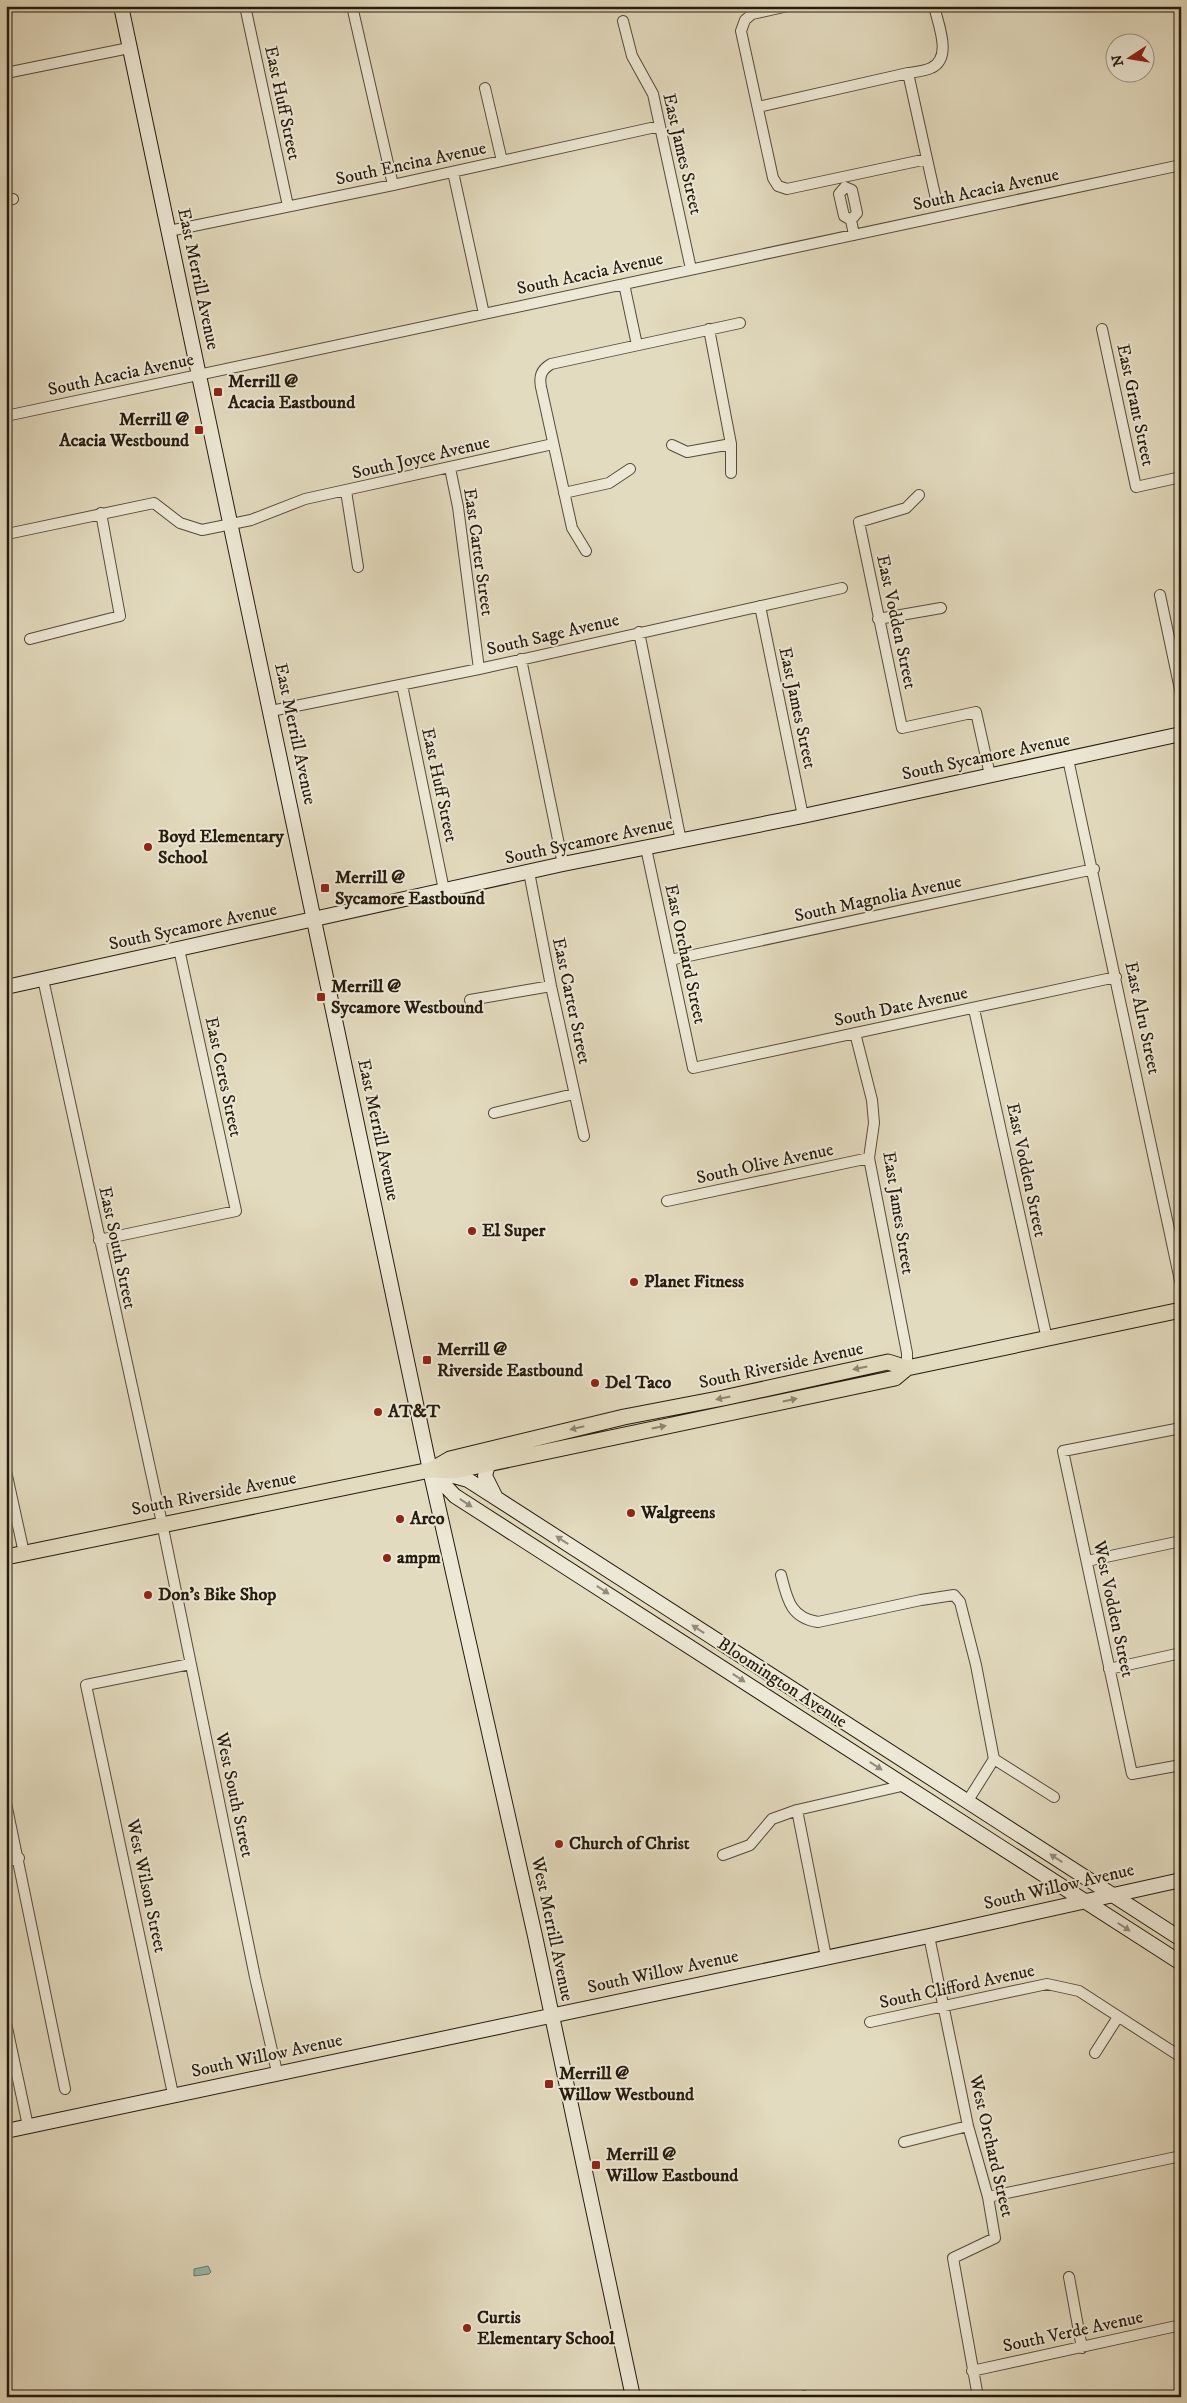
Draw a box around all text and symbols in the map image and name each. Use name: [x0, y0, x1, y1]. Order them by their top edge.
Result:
north arrow: [1104, 32, 1154, 82]
street label: East Huff Street: [259, 44, 305, 162]
text: N: [1108, 53, 1128, 68]
street label: East James Street: [657, 91, 707, 217]
street label: South Encina Avenue: [334, 137, 488, 191]
street label: South Acacia Avenue: [911, 164, 1061, 216]
street label: East Merrill Avenue: [172, 206, 224, 352]
street label: South Acacia Avenue: [515, 248, 665, 300]
street label: East Grant Street: [1111, 342, 1159, 468]
street label: South Acacia Avenue: [46, 349, 196, 401]
place label: Merrill @ Acacia Eastbound: [227, 371, 356, 414]
marker: Merrill @ Acacia Eastbound: [212, 386, 224, 398]
place label: Merrill @ Acacia Westbound: [58, 409, 190, 452]
marker: Merrill @ Acacia Westbound: [193, 424, 205, 436]
street label: South Joyce Avenue: [350, 431, 492, 485]
street label: East Carter Street: [458, 487, 498, 617]
street label: East Vodden Street: [871, 553, 921, 691]
street label: South Sage Avenue: [485, 609, 621, 661]
street label: East James Street: [773, 645, 821, 771]
street label: East Merrill Avenue: [269, 661, 321, 807]
street label: East Huff Street: [416, 726, 462, 844]
street label: South Sycamore Avenue: [900, 728, 1072, 786]
street label: South Sycamore Avenue: [503, 812, 675, 870]
place label: Boyd Elementary School: [158, 826, 284, 869]
marker: Boyd Elementary School: [142, 841, 154, 853]
place label: Merrill @ Sycamore Eastbound: [335, 867, 486, 910]
street label: South Magnolia Avenue: [792, 871, 964, 927]
marker: Merrill @ Sycamore Eastbound: [319, 882, 331, 894]
street label: East Orchard Street: [659, 882, 711, 1026]
street label: South Sycamore Avenue: [107, 898, 279, 956]
street label: East Carter Street: [547, 936, 595, 1066]
street label: East Alru Street: [1119, 960, 1165, 1077]
place label: Merrill @ Sycamore Westbound: [331, 976, 484, 1019]
street label: South Date Avenue: [832, 982, 970, 1032]
marker: Merrill @ Sycamore Westbound: [315, 991, 327, 1003]
street label: East Ceres Street: [200, 1015, 246, 1139]
street label: East Merrill Avenue: [352, 1057, 404, 1203]
street label: East Vodden Street: [1001, 1101, 1051, 1239]
street label: South Olive Avenue: [694, 1139, 836, 1189]
street label: East James Street: [877, 1150, 919, 1276]
street label: East South Street: [93, 1185, 141, 1311]
place label: El Super: [482, 1220, 546, 1242]
marker: El Super: [466, 1225, 478, 1237]
place label: Planet Fitness: [644, 1271, 744, 1293]
marker: Planet Fitness: [628, 1276, 640, 1288]
street label: South Riverside Avenue: [697, 1338, 865, 1394]
place label: Merrill @ Riverside Eastbound: [437, 1339, 584, 1382]
marker: Merrill @ Riverside Eastbound: [421, 1354, 433, 1366]
one-way arrow: [852, 1364, 867, 1372]
place label: Del Taco: [605, 1372, 672, 1394]
marker: Del Taco: [589, 1377, 601, 1389]
one-way arrow: [715, 1394, 731, 1402]
one-way arrow: [783, 1396, 799, 1404]
place label: AT&T: [387, 1401, 440, 1423]
marker: AT&T: [372, 1406, 384, 1418]
one-way arrow: [651, 1423, 667, 1431]
one-way arrow: [569, 1424, 584, 1432]
street label: South Riverside Avenue: [130, 1467, 298, 1521]
one-way arrow: [459, 1498, 472, 1508]
place label: Walgreens: [640, 1502, 715, 1524]
marker: Walgreens: [625, 1507, 637, 1519]
place label: Arco: [409, 1508, 445, 1530]
marker: Arco: [394, 1513, 406, 1525]
one-way arrow: [555, 1536, 569, 1545]
street label: West Vodden Street: [1088, 1538, 1138, 1680]
place label: ampm: [397, 1547, 441, 1569]
marker: ampm: [381, 1552, 393, 1564]
place label: Don's Bike Shop: [158, 1584, 276, 1606]
one-way arrow: [596, 1586, 609, 1595]
marker: Don's Bike Shop: [142, 1589, 154, 1601]
one-way arrow: [692, 1624, 705, 1633]
street label: Bloomington Avenue: [713, 1633, 851, 1733]
one-way arrow: [733, 1673, 746, 1683]
street label: West South Street: [210, 1730, 258, 1860]
one-way arrow: [870, 1761, 883, 1771]
street label: West Wilson Street: [121, 1816, 171, 1955]
place label: Church of Christ: [569, 1833, 690, 1855]
marker: Church of Christ: [553, 1838, 565, 1850]
street label: West Merrill Avenue: [526, 1854, 578, 2003]
one-way arrow: [1049, 1854, 1063, 1863]
street label: South Willow Avenue: [982, 1859, 1136, 1915]
one-way arrow: [1117, 1922, 1131, 1931]
street label: South Willow Avenue: [585, 1945, 741, 1999]
street label: South Clifford Avenue: [877, 1960, 1037, 2014]
street label: South Willow Avenue: [189, 2029, 345, 2083]
place label: Merrill @ Willow Westbound: [558, 2063, 695, 2106]
street label: West Orchard Street: [964, 2072, 1018, 2219]
marker: Merrill @ Willow Westbound: [543, 2078, 555, 2090]
place label: Merrill @ Willow Eastbound: [605, 2144, 739, 2187]
marker: Merrill @ Willow Eastbound: [590, 2159, 602, 2171]
street label: South Verde Avenue: [1001, 2306, 1145, 2358]
place label: Curtis Elementary School: [477, 2307, 615, 2350]
marker: Curtis Elementary School: [461, 2322, 473, 2334]

